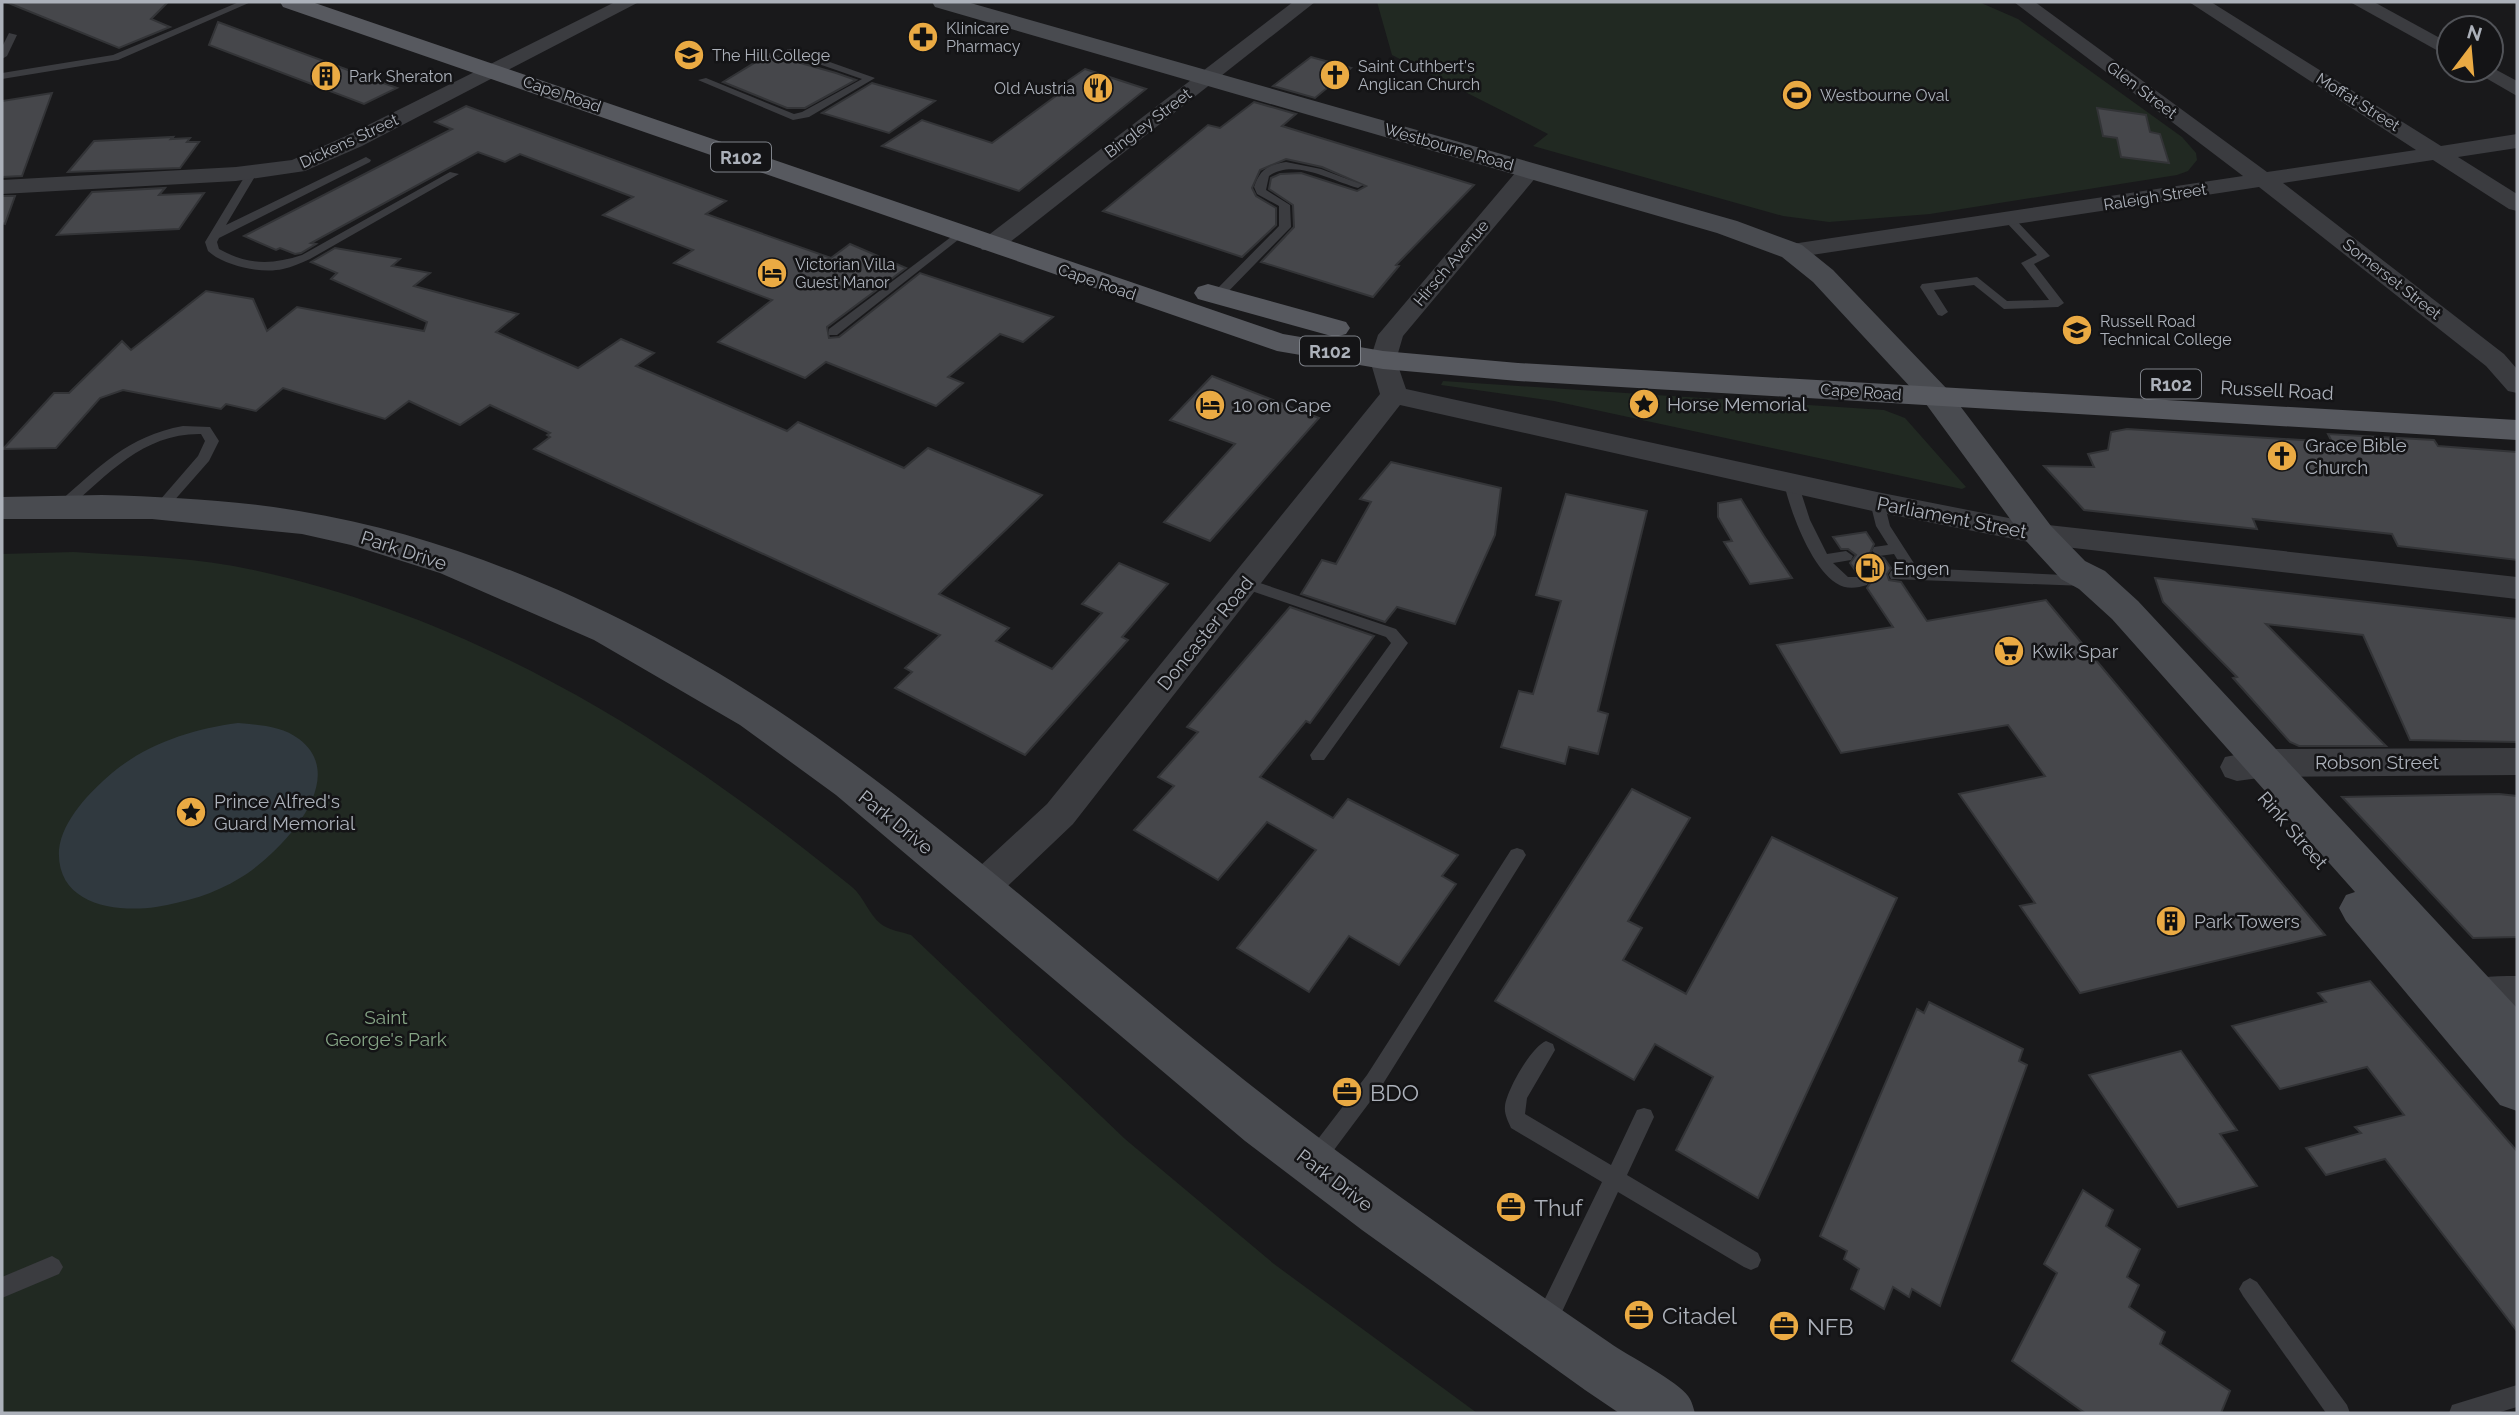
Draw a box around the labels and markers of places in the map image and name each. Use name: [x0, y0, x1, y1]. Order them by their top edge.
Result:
place label: Klinicare Pharmacy: [946, 19, 1021, 56]
pharmacy icon: Klinicare Pharmacy: [906, 20, 940, 54]
school or university icon: The Hill College: [672, 38, 706, 72]
place label: The Hill College: [712, 46, 830, 65]
place label: Saint Cuthbert's Anglican Church: [1358, 57, 1480, 94]
church icon: Saint Cuthbert's Anglican Church: [1318, 58, 1352, 92]
building icon: Park Sheraton: [309, 59, 343, 93]
place label: Park Sheraton: [349, 67, 453, 86]
restaurant icon: Old Austria: [1081, 71, 1115, 105]
sports icon: Westbourne Oval: [1780, 78, 1814, 112]
place label: Old Austria: [994, 79, 1075, 98]
place label: Westbourne Oval: [1820, 86, 1950, 105]
place label: Victorian Villa Guest Manor: [795, 255, 895, 292]
hotel icon: Victorian Villa Guest Manor: [755, 256, 789, 290]
place label: Russell Road Technical College: [2100, 312, 2232, 349]
school or university icon: Russell Road Technical College: [2060, 313, 2094, 347]
place icon: Horse Memorial: [1627, 387, 1661, 421]
hotel icon: 10 on Cape: [1193, 388, 1227, 422]
place label: Horse Memorial: [1667, 393, 1808, 415]
place label: 10 on Cape: [1233, 394, 1331, 416]
place label: Grace Bible Church: [2305, 434, 2407, 478]
church icon: Grace Bible Church: [2265, 439, 2299, 473]
fuel station icon: Engen: [1853, 551, 1887, 585]
place label: Engen: [1893, 557, 1950, 579]
supermarket icon: Kwik Spar: [1992, 634, 2026, 668]
place label: Kwik Spar: [2032, 640, 2119, 662]
place label: Prince Alfred's Guard Memorial: [214, 790, 356, 834]
place icon: Prince Alfred's Guard Memorial: [174, 795, 208, 829]
building icon: Park Towers: [2154, 904, 2188, 938]
place label: Park Towers: [2194, 910, 2300, 932]
office icon: BDO: [1330, 1075, 1364, 1109]
place label: BDO: [1370, 1079, 1419, 1106]
office icon: Thuf: [1494, 1190, 1528, 1224]
place label: Thuf: [1534, 1194, 1584, 1221]
office icon: Citadel: [1622, 1298, 1656, 1332]
place label: Citadel: [1662, 1302, 1738, 1329]
office icon: NFB: [1767, 1309, 1801, 1343]
place label: NFB: [1807, 1313, 1854, 1340]

